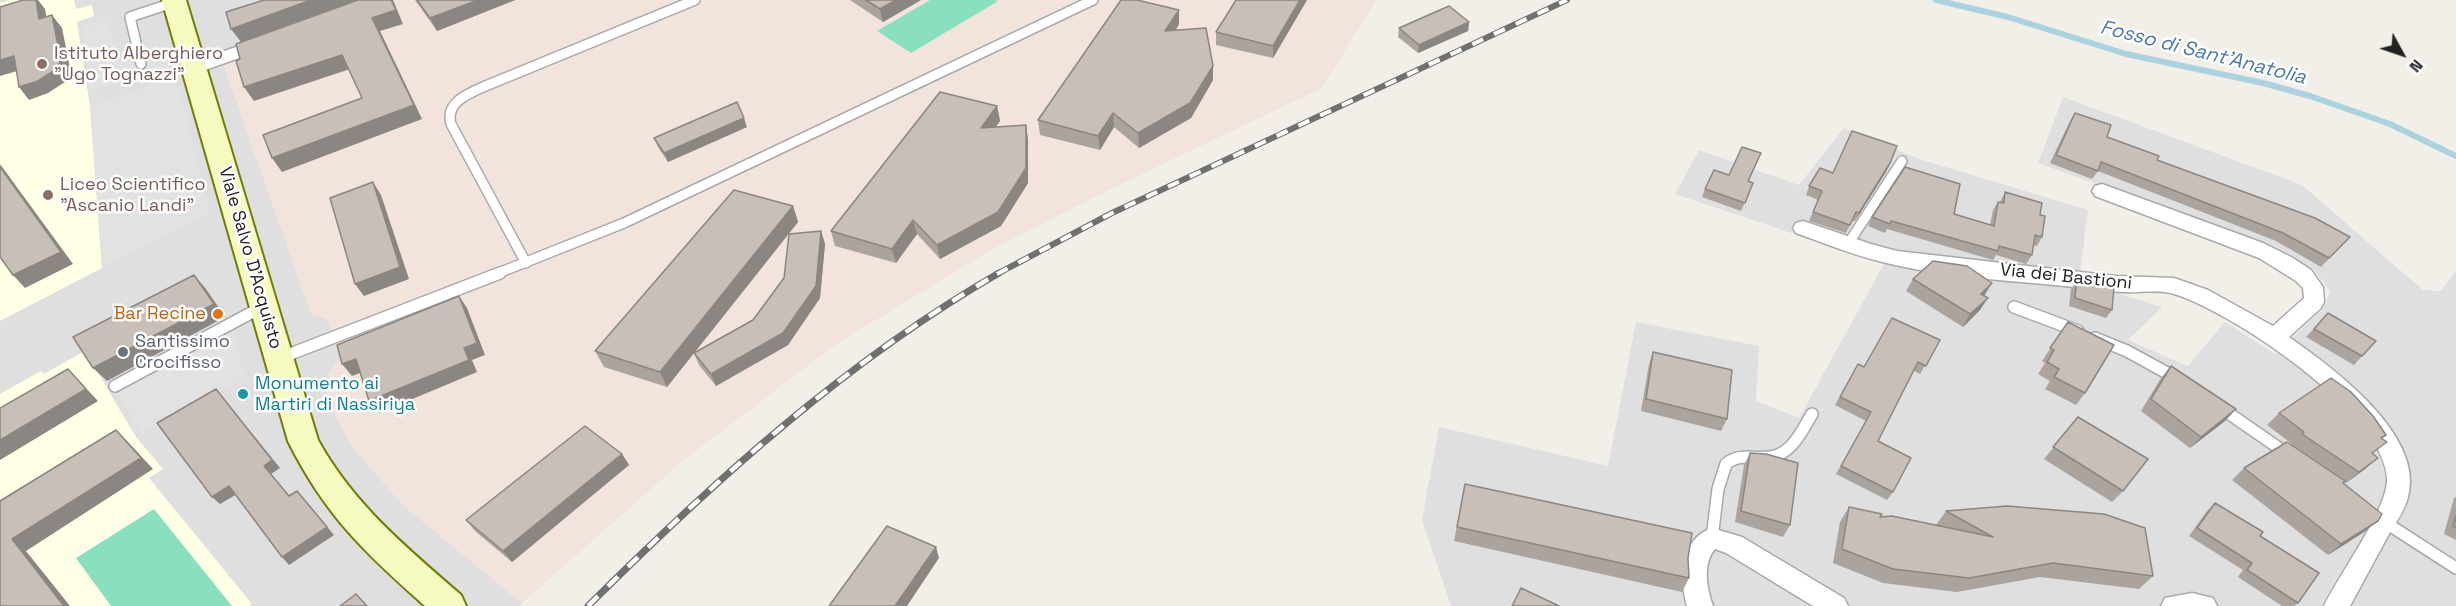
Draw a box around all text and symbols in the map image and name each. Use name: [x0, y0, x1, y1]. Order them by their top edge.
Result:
water label: Fosso di Sant'Anatolia: [2098, 16, 2308, 90]
north arrow: [2372, 24, 2432, 84]
place label: Istituto Alberghiero "Ugo Tognazzi": [54, 43, 223, 86]
text: N: [2405, 55, 2428, 77]
marker: Istituto Alberghiero "Ugo Tognazzi": [35, 57, 49, 71]
street label: Viale Salvo D'Acquisto: [214, 164, 286, 352]
place label: Liceo Scientifico "Ascanio Landi": [60, 174, 206, 216]
marker: Liceo Scientifico "Ascanio Landi": [41, 188, 55, 202]
street label: Via dei Bastioni: [1999, 259, 2133, 295]
place label: Bar Recine: [113, 303, 206, 325]
marker: Bar Recine: [211, 307, 225, 321]
place label: Santissimo Crocifisso: [135, 331, 230, 374]
marker: Santissimo Crocifisso: [116, 345, 130, 359]
place label: Monumento ai Martiri di Nassiriya: [255, 373, 415, 416]
marker: Monumento ai Martiri di Nassiriya: [236, 387, 250, 401]

